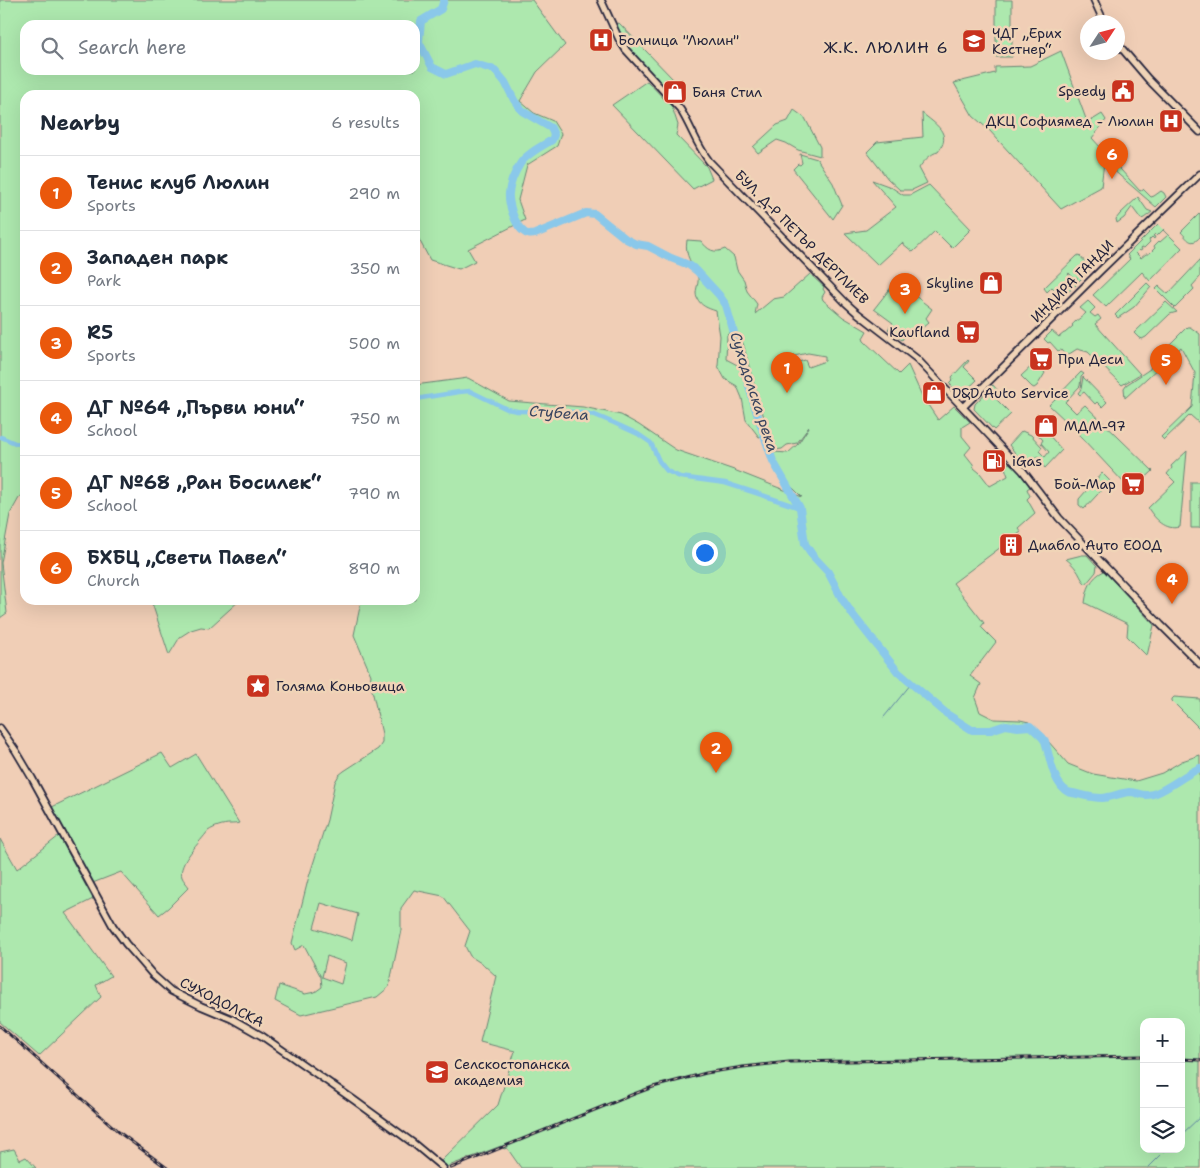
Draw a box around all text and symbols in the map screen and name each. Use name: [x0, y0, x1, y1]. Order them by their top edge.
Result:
north arrow: [1080, 15, 1125, 60]
search box: [20, 20, 420, 75]
place label: ЧДГ „Ерих Кестнер“: [992, 24, 1061, 58]
hospital icon: Болница "Люлин": [588, 27, 614, 53]
school or university icon: ЧДГ „Ерих Кестнер“: [961, 28, 987, 54]
place label: Болница "Люлин": [618, 31, 739, 49]
icon: search: [38, 34, 66, 62]
text: Search here: [78, 35, 187, 60]
district label: Ж.К. ЛЮЛИН 6: [823, 37, 949, 58]
public building icon: Speedy: [1110, 78, 1136, 104]
shop icon: Баня Стил: [662, 79, 688, 105]
place label: Speedy: [1058, 82, 1106, 100]
place label: Баня Стил: [692, 83, 762, 101]
hospital icon: ДКЦ Софиямед - Люлин: [1158, 108, 1184, 134]
text: Nearby: [40, 109, 120, 137]
text: 6 results: [331, 112, 400, 133]
place label: ДКЦ Софиямед - Люлин: [986, 112, 1154, 130]
pin: 6: [1096, 138, 1128, 179]
street label: БУЛ. Д-Р ПЕТЪР ДЕРТЛИЕВ: [731, 166, 873, 308]
text: Тенис клуб Люлин: [87, 170, 270, 195]
text: 1: [52, 183, 60, 204]
text: 290 m: [348, 183, 400, 204]
text: Sports: [87, 195, 136, 216]
street label: ИНДИРА ГАНДИ: [1027, 236, 1117, 326]
text: Западен парк: [87, 245, 228, 270]
text: 2: [50, 258, 62, 279]
text: 350 m: [349, 258, 400, 279]
text: Park: [87, 270, 121, 291]
shop icon: Skyline: [978, 270, 1004, 296]
pin: 3: [889, 273, 921, 314]
place label: Skyline: [926, 274, 974, 292]
supermarket icon: Kaufland: [955, 319, 981, 345]
text: R5: [87, 320, 113, 345]
place label: Kaufland: [889, 323, 950, 341]
water label: Суходолска река: [725, 329, 783, 455]
text: 3: [50, 333, 62, 354]
text: 500 m: [349, 333, 400, 354]
pin: 5: [1150, 344, 1182, 385]
text: Sports: [87, 345, 136, 366]
supermarket icon: При Деси: [1028, 346, 1054, 372]
place label: При Деси: [1058, 350, 1123, 368]
pin: 1: [771, 352, 803, 393]
shop icon: D&D Auto Service: [921, 380, 947, 406]
place label: D&D Auto Service: [952, 384, 1069, 402]
text: ДГ №64 „Първи юни“: [87, 395, 304, 420]
water label: Стубела: [528, 401, 590, 425]
text: 4: [50, 408, 62, 429]
text: 750 m: [349, 408, 400, 429]
shop icon: МДМ-97: [1033, 413, 1059, 439]
place label: МДМ-97: [1064, 417, 1126, 435]
text: School: [87, 420, 137, 441]
fuel station icon: iGas: [981, 448, 1007, 474]
place label: iGas: [1012, 452, 1042, 470]
text: ДГ №68 „Ран Босилек“: [87, 470, 321, 495]
supermarket icon: Бой-Мар: [1120, 471, 1146, 497]
place label: Бой-Мар: [1054, 475, 1116, 493]
text: 5: [51, 483, 61, 504]
text: 790 m: [348, 483, 400, 504]
text: School: [87, 495, 137, 516]
building icon: Диабло Ауто ЕООД: [998, 532, 1024, 558]
place label: Диабло Ауто ЕООД: [1028, 536, 1162, 554]
your location: [692, 540, 718, 566]
text: БХБЦ „Свети Павел“: [87, 545, 287, 570]
text: 6: [50, 558, 62, 579]
text: 890 m: [348, 558, 400, 579]
pin: 4: [1156, 563, 1188, 604]
text: Church: [87, 570, 140, 591]
place icon: Голяма Коньовица: [245, 673, 271, 699]
place label: Голяма Коньовица: [276, 677, 405, 695]
pin: 2: [700, 732, 732, 773]
street label: СУХОДОЛСКА: [177, 973, 267, 1031]
map controls: [1140, 1018, 1185, 1153]
button: +: [1140, 1018, 1185, 1063]
place label: Селскостопанска академия: [454, 1055, 570, 1089]
school or university icon: Селскостопанска академия: [424, 1059, 450, 1085]
button: −: [1140, 1063, 1185, 1108]
button: layers: [1140, 1108, 1185, 1153]

